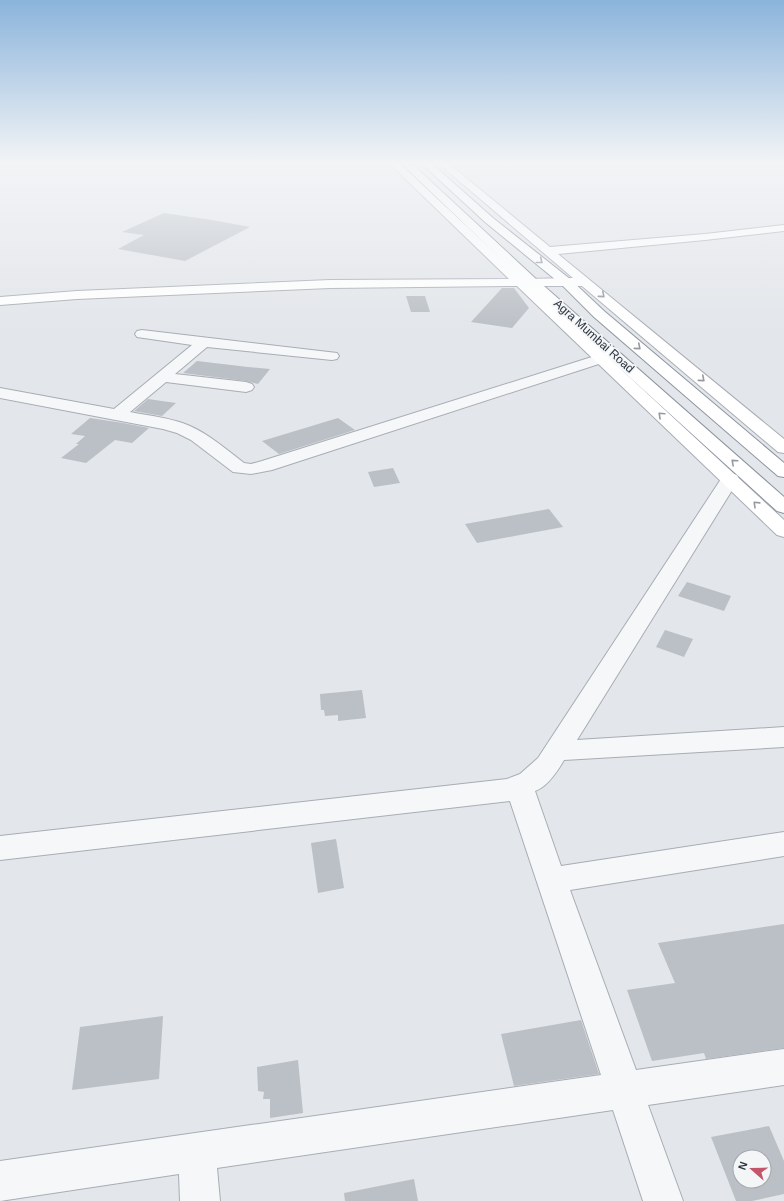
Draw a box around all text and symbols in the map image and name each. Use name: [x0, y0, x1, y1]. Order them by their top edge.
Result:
one-way arrow: [536, 257, 543, 264]
one-way arrow: [597, 291, 605, 298]
street label: Agra Mumbai Road: [551, 296, 637, 376]
one-way arrow: [633, 343, 640, 350]
one-way arrow: [697, 374, 704, 381]
one-way arrow: [658, 412, 666, 420]
one-way arrow: [731, 460, 739, 467]
one-way arrow: [753, 501, 761, 509]
north arrow: [732, 1149, 772, 1189]
text: N: [736, 1160, 750, 1171]

